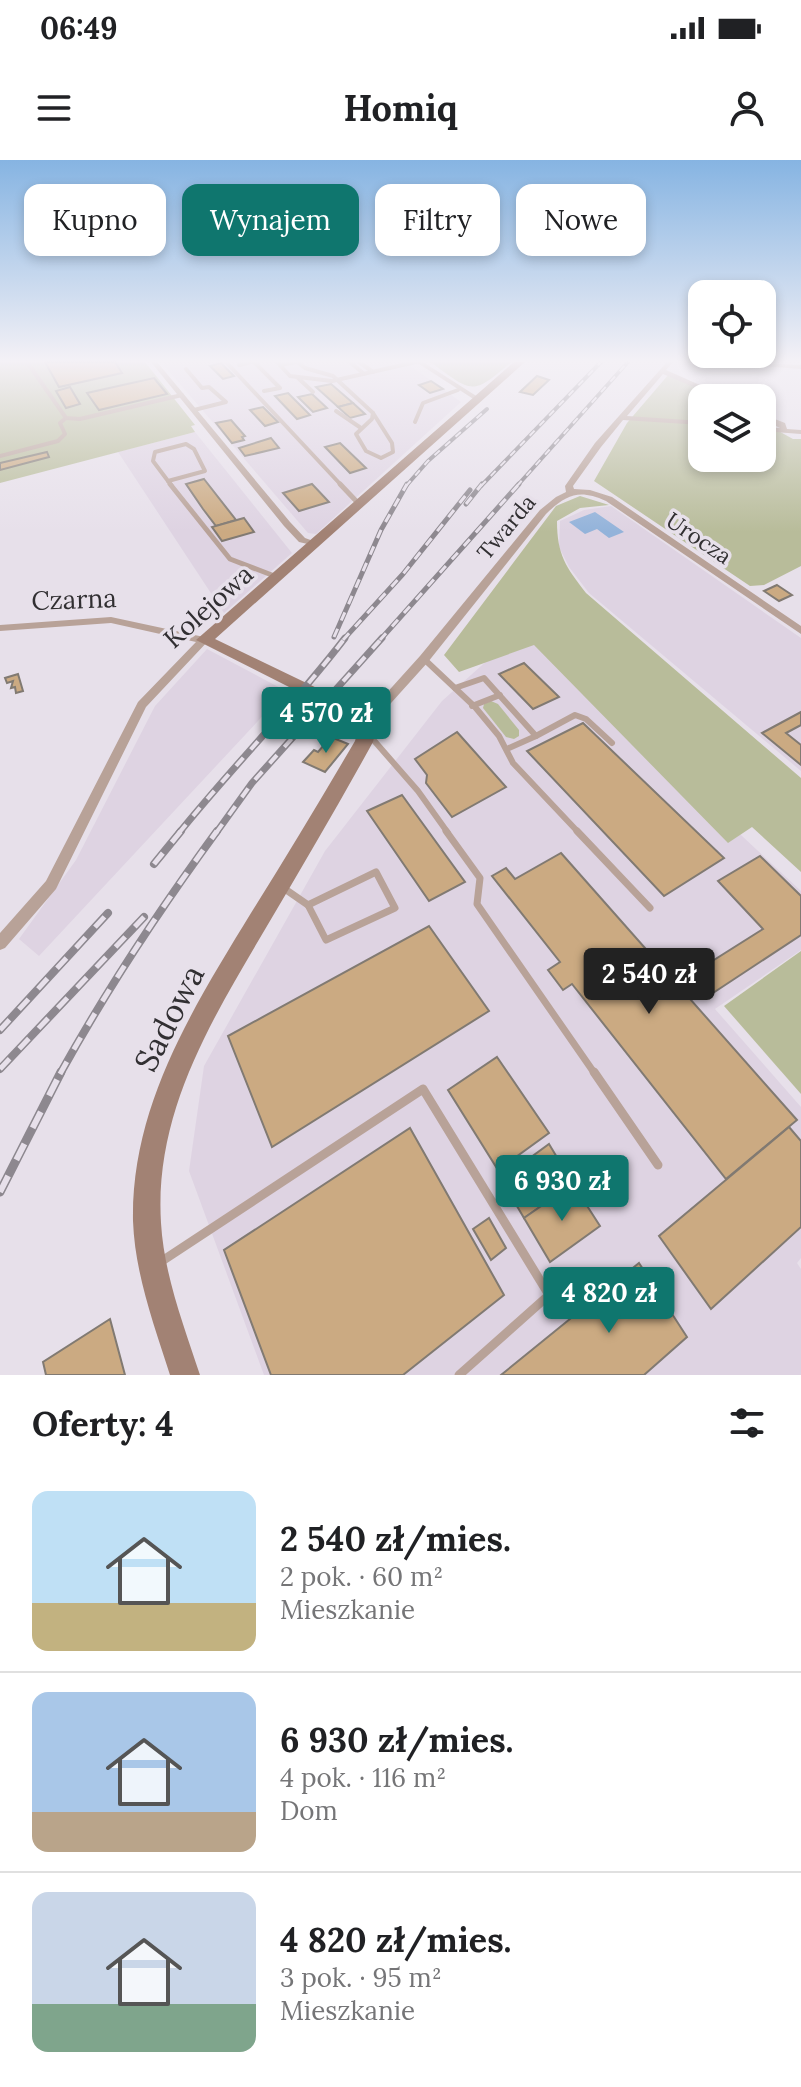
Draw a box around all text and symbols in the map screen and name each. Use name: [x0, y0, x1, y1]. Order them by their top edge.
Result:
text: 06:49: [40, 9, 118, 47]
text: Homiq: [343, 85, 458, 131]
icon: menu: [32, 86, 76, 130]
icon: person: [725, 86, 769, 130]
chip: Kupno: [24, 184, 166, 256]
chip: Wynajem: [182, 184, 359, 256]
chip: Filtry: [375, 184, 500, 256]
chip: Nowe: [516, 184, 646, 256]
map controls: [688, 280, 776, 472]
button: locate: [688, 280, 776, 368]
button: layers: [688, 384, 776, 472]
street label: Twarda: [471, 489, 541, 565]
street label: Urocza: [661, 506, 737, 570]
street label: Kolejowa: [156, 557, 260, 655]
street label: Czarna: [31, 581, 117, 617]
pin: 4 570 zł: [243, 687, 409, 755]
text: 4 570 zł: [280, 696, 372, 729]
pin: 2 540 zł: [566, 948, 732, 1016]
text: 2 540 zł: [602, 957, 696, 990]
street label: Sadowa: [125, 958, 213, 1078]
pin: 6 930 zł: [479, 1155, 645, 1223]
text: 6 930 zł: [514, 1164, 610, 1197]
pin: 4 820 zł: [526, 1267, 692, 1335]
text: 4 820 zł: [561, 1276, 657, 1309]
icon: filters: [725, 1401, 769, 1445]
text: Oferty: 4: [32, 1402, 174, 1445]
text: 2 540 zł/mies.: [280, 1517, 511, 1560]
icon: home: [96, 1523, 192, 1619]
text: 2 pok. · 60 m²: [280, 1560, 443, 1593]
text: Mieszkanie: [280, 1593, 415, 1626]
text: 6 930 zł/mies.: [280, 1718, 514, 1761]
icon: home: [96, 1724, 192, 1820]
text: 4 pok. · 116 m²: [280, 1761, 446, 1794]
text: Dom: [280, 1794, 338, 1827]
text: 4 820 zł/mies.: [280, 1918, 512, 1961]
icon: home: [96, 1924, 192, 2020]
text: 3 pok. · 95 m²: [280, 1961, 442, 1994]
text: Mieszkanie: [280, 1994, 415, 2027]

